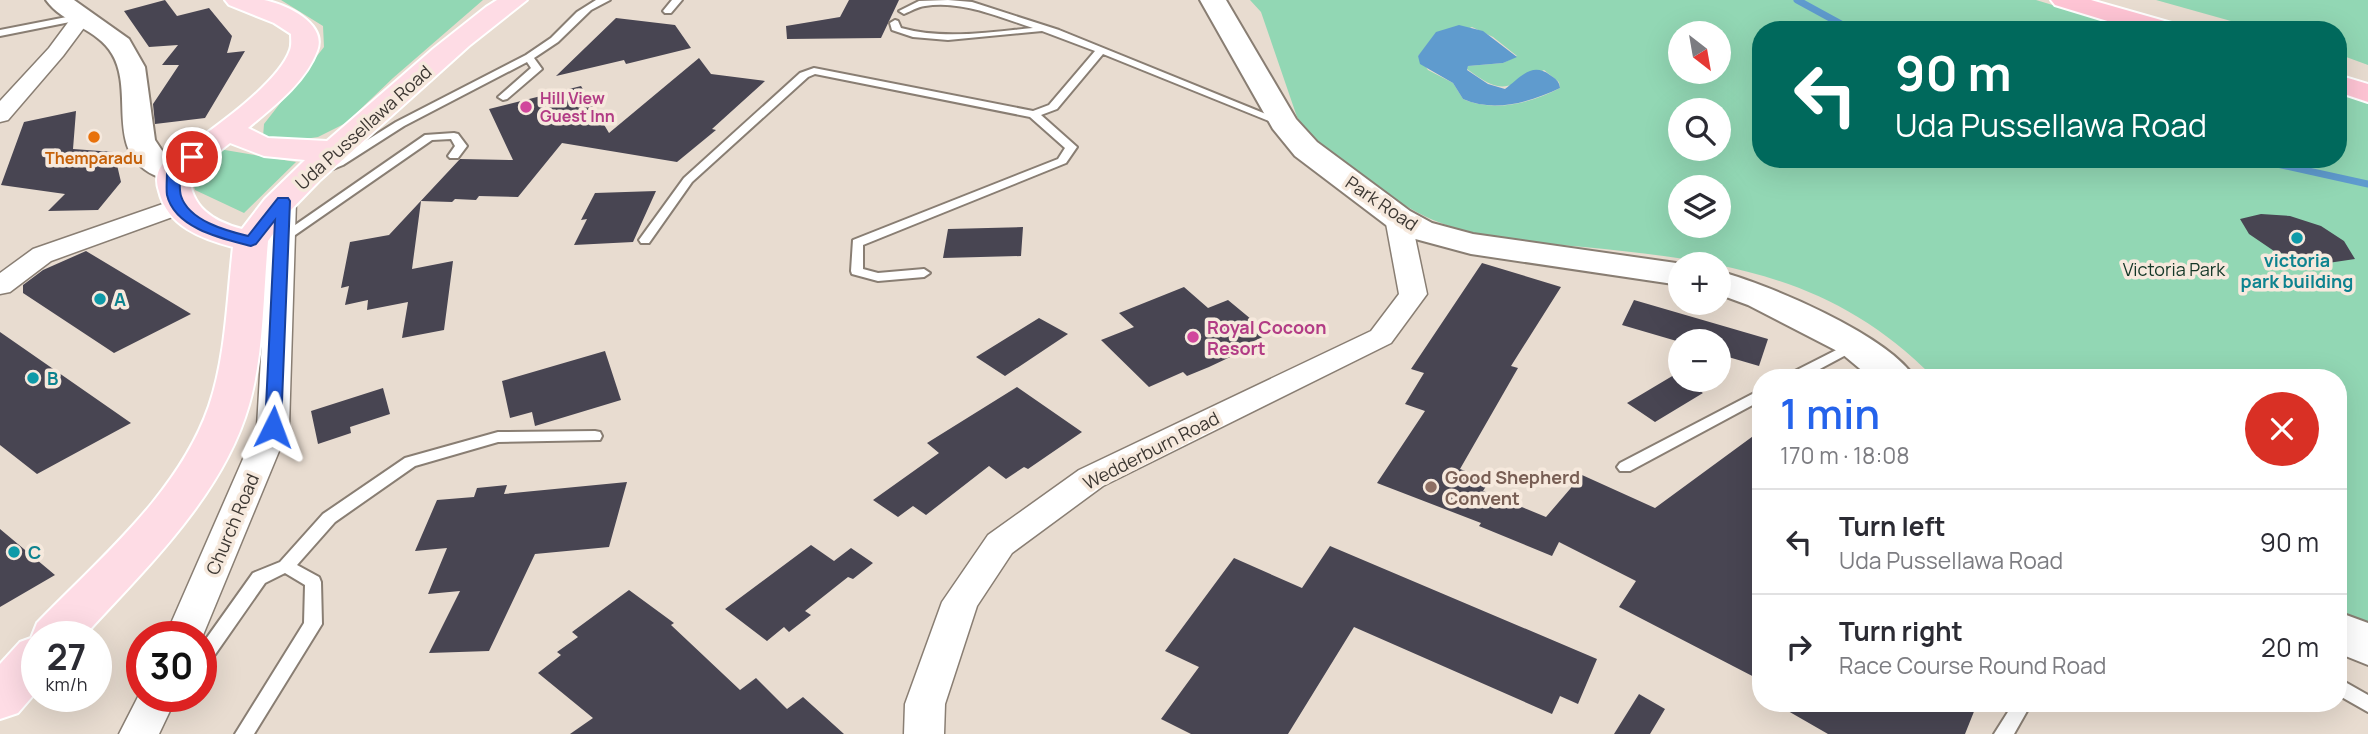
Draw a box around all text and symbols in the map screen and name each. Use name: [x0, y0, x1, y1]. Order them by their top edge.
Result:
north arrow: [1668, 21, 1731, 84]
map controls: [1668, 21, 1731, 392]
text: 90 m: [1895, 39, 2012, 106]
icon: left: [1780, 49, 1871, 140]
street label: Uda Pussellawa Road: [290, 59, 436, 195]
place label: Hill View Guest Inn: [540, 87, 615, 127]
button: search: [1668, 98, 1731, 161]
marker: Hill View Guest Inn: [518, 99, 534, 115]
text: Uda Pussellawa Road: [1895, 103, 2207, 147]
pin: [162, 127, 222, 187]
marker: Themparadu: [86, 129, 102, 145]
icon: arrive: [173, 138, 211, 176]
place label: Themparadu: [45, 147, 143, 169]
street label: Park Road: [1341, 170, 1423, 236]
button: layers: [1668, 175, 1731, 238]
marker: victoria park building: [2289, 230, 2305, 246]
place label: victoria park building: [2241, 248, 2353, 293]
button: +: [1668, 252, 1731, 315]
park label: Victoria Park: [2123, 257, 2226, 281]
place label: A: [114, 287, 126, 311]
marker: A: [92, 291, 108, 307]
place label: Royal Cocoon Resort: [1207, 315, 1326, 360]
marker: Royal Cocoon Resort: [1185, 329, 1201, 345]
button: −: [1668, 329, 1731, 392]
place label: B: [47, 366, 58, 390]
marker: B: [25, 370, 41, 386]
text: 1 min: [1780, 384, 1880, 442]
position arrow: [236, 390, 310, 464]
button: close: [2245, 392, 2319, 466]
street label: Wedderburn Road: [1079, 405, 1223, 495]
text: 170 m · 18:08: [1780, 439, 1910, 471]
place label: Good Shepherd Convent: [1445, 465, 1580, 510]
street label: Church Road: [200, 470, 264, 578]
marker: Good Shepherd Convent: [1423, 479, 1439, 495]
text: Turn left: [1839, 508, 1946, 544]
icon: left: [1780, 523, 1818, 561]
text: 90 m: [2260, 524, 2319, 560]
place label: C: [28, 540, 41, 564]
marker: C: [6, 544, 22, 560]
text: Uda Pussellawa Road: [1839, 544, 2063, 576]
text: Turn right: [1839, 613, 1963, 649]
speed limit sign: 30: [126, 621, 217, 712]
icon: right: [1780, 628, 1818, 666]
text: 20 m: [2261, 629, 2319, 665]
text: 27: [47, 633, 86, 681]
text: Race Course Round Road: [1839, 649, 2106, 681]
text: km/h: [46, 672, 87, 696]

